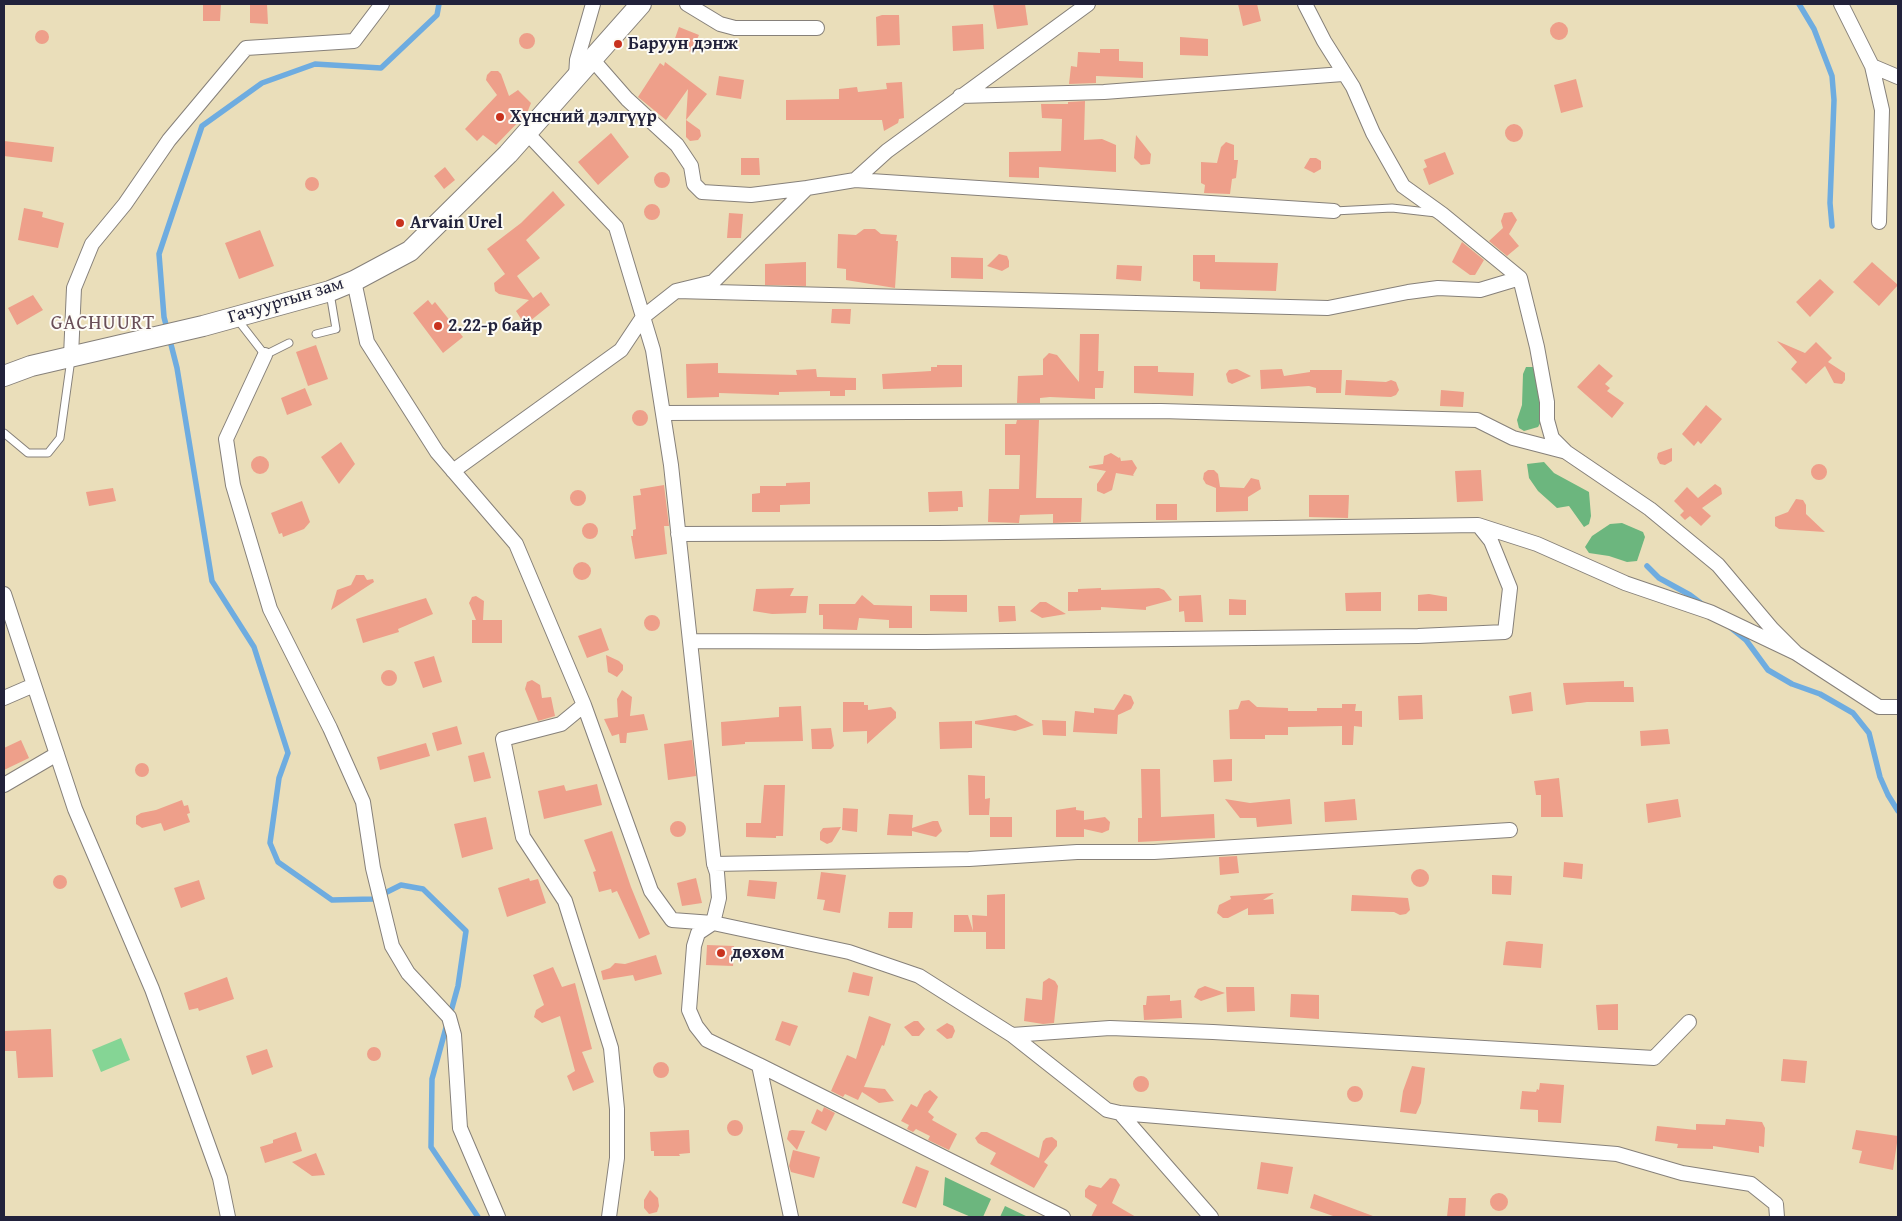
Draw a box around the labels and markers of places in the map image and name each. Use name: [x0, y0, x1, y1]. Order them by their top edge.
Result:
place label: Баруун дэнж: [628, 33, 738, 55]
marker: Баруун дэнж: [612, 38, 624, 50]
place label: Хүнсний дэлгүүр: [510, 106, 657, 128]
marker: Хүнсний дэлгүүр: [494, 111, 506, 123]
place label: Arvain Urel: [410, 212, 503, 234]
marker: Arvain Urel: [394, 217, 406, 229]
place label: 2.22-р байр: [448, 315, 542, 337]
marker: 2.22-р байр: [432, 320, 444, 332]
place label: дөхөм: [731, 942, 784, 964]
marker: дөхөм: [715, 947, 727, 959]

